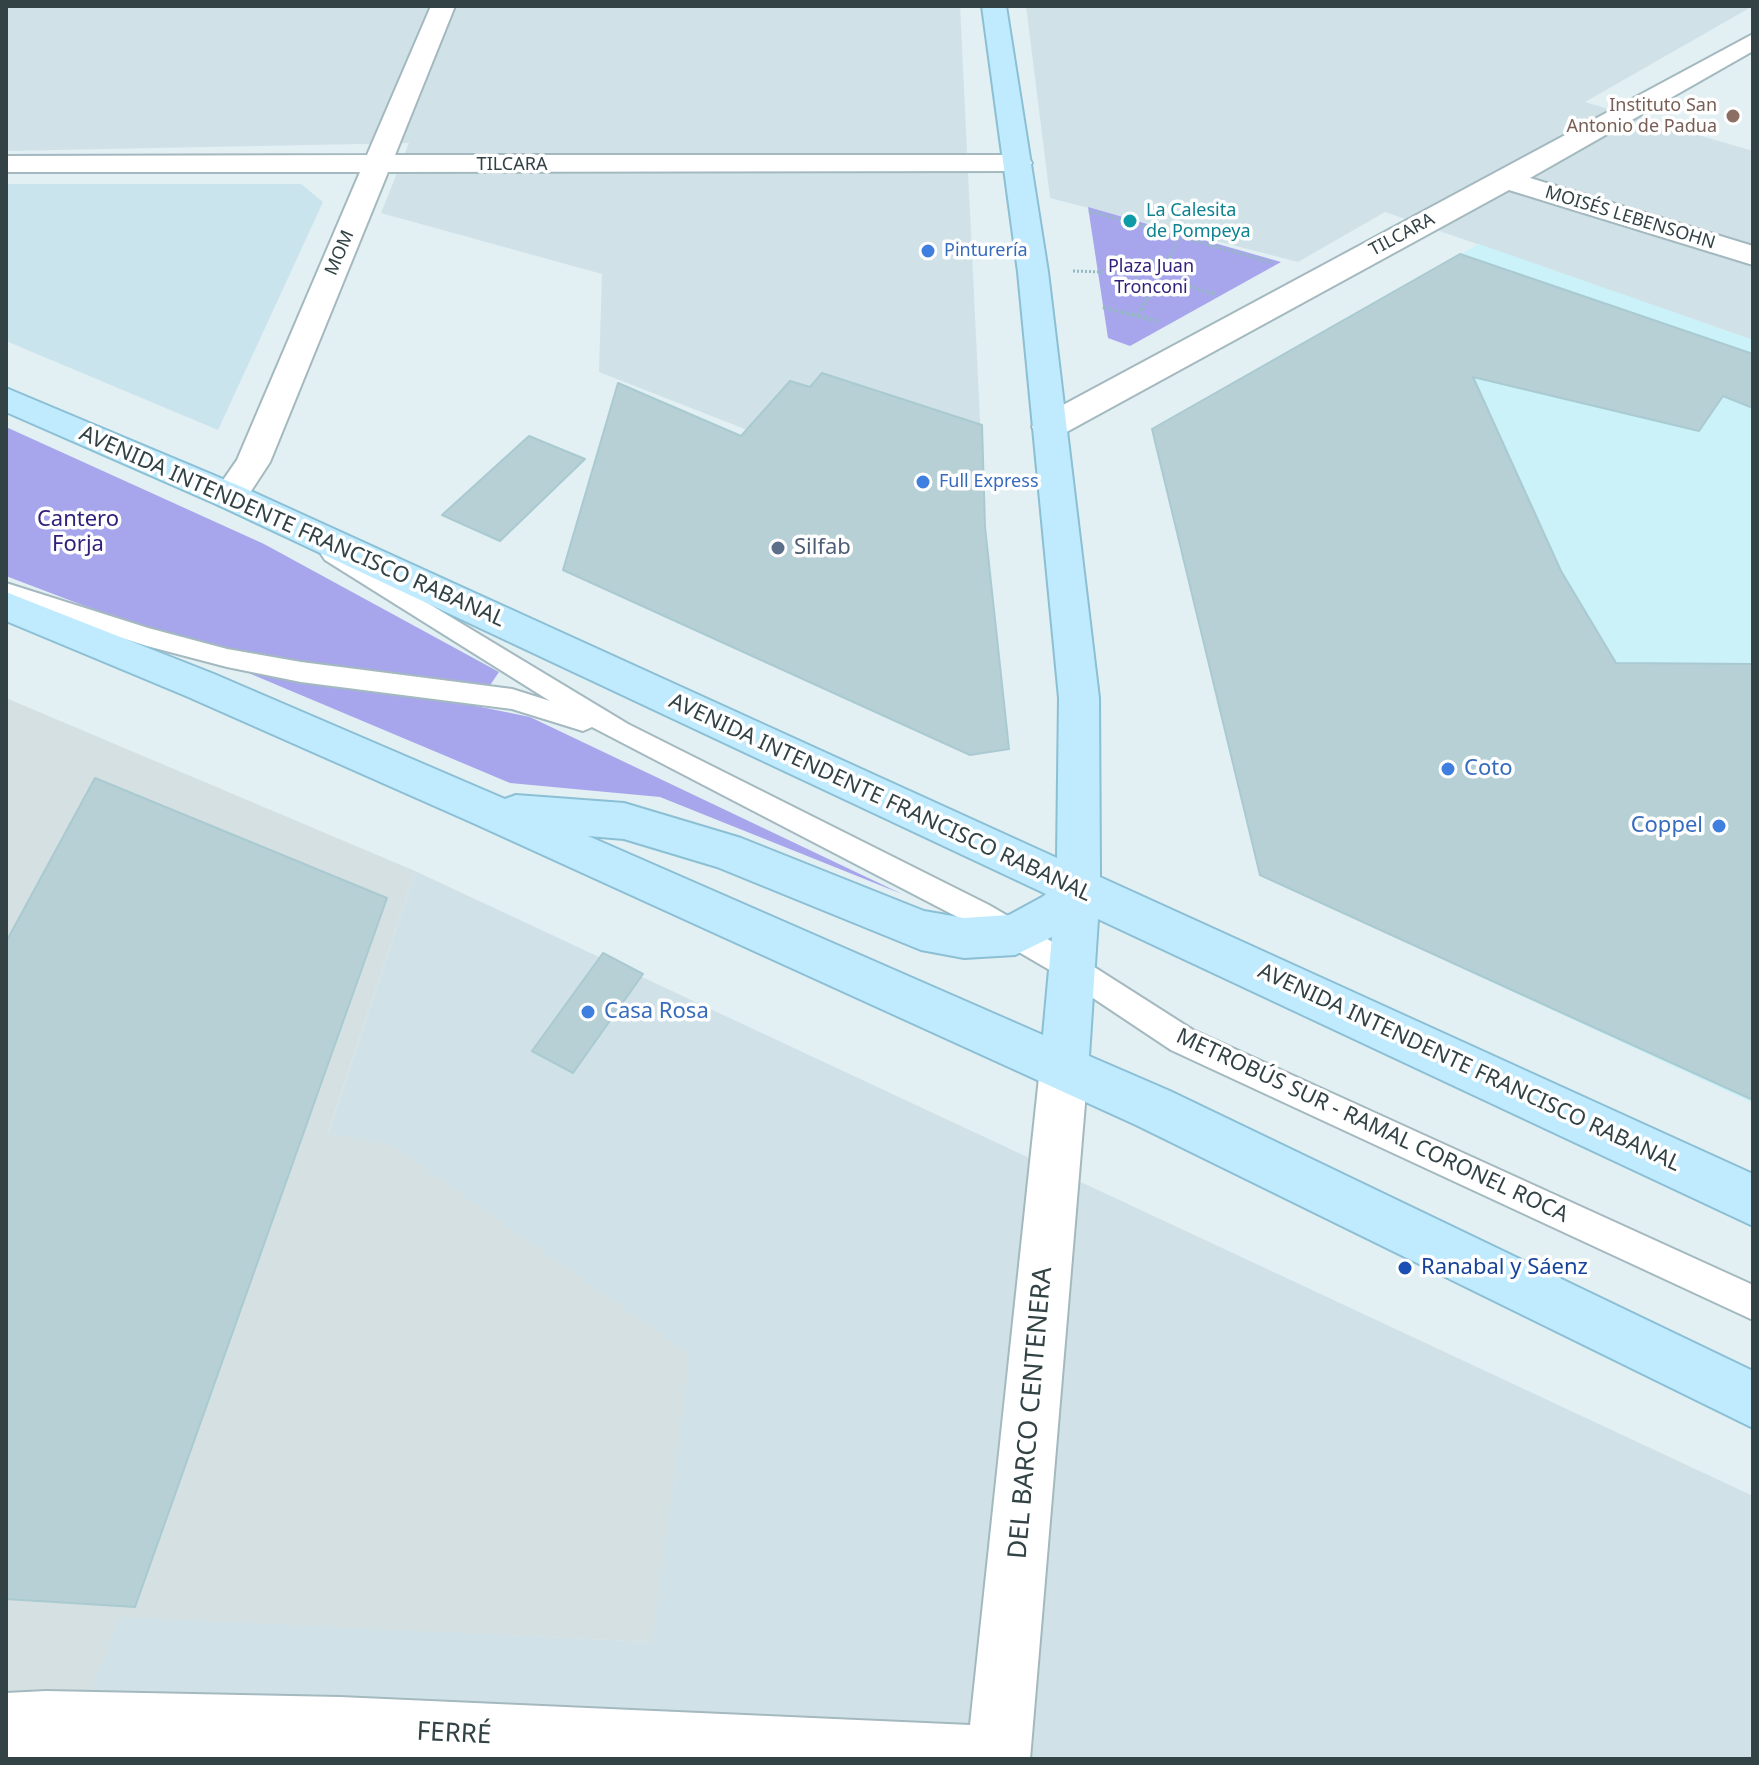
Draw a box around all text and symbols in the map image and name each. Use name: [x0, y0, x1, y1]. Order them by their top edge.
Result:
place label: Instituto San Antonio de Padua: [1566, 95, 1717, 138]
marker: Instituto San Antonio de Padua: [1724, 107, 1742, 125]
street label: TILCARA: [477, 154, 547, 176]
street label: MOISÉS LEBENSOHN: [1542, 182, 1718, 254]
place label: La Calesita de Pompeya: [1146, 200, 1251, 242]
street label: TILCARA: [1366, 209, 1438, 261]
marker: La Calesita de Pompeya: [1121, 212, 1139, 230]
street label: MOM: [321, 227, 359, 279]
place label: Pinturería: [944, 240, 1028, 262]
marker: Pinturería: [919, 242, 937, 260]
park label: Plaza Juan Tronconi: [1108, 256, 1194, 298]
street label: AVENIDA INTENDENTE FRANCISCO RABANAL: [75, 421, 509, 633]
place label: Full Express: [939, 471, 1039, 493]
marker: Full Express: [914, 473, 932, 491]
park label: Cantero Forja: [37, 507, 119, 558]
place label: Silfab: [794, 535, 851, 561]
marker: Silfab: [769, 539, 787, 557]
street label: AVENIDA INTENDENTE FRANCISCO RABANAL: [665, 688, 1095, 908]
place label: Coto: [1464, 756, 1512, 782]
marker: Coto: [1439, 760, 1457, 778]
place label: Coppel: [1631, 813, 1703, 839]
marker: Coppel: [1710, 817, 1728, 835]
street label: AVENIDA INTENDENTE FRANCISCO RABANAL: [1254, 958, 1684, 1178]
place label: Casa Rosa: [604, 999, 709, 1025]
marker: Casa Rosa: [579, 1003, 597, 1021]
street label: METROBÚS SUR - RAMAL CORONEL ROCA: [1172, 1023, 1572, 1229]
place label: Ranabal y Sáenz: [1421, 1255, 1588, 1281]
marker: Ranabal y Sáenz: [1396, 1259, 1414, 1277]
street label: DEL BARCO CENTENERA: [1003, 1266, 1059, 1560]
street label: FERRÉ: [416, 1716, 492, 1752]

